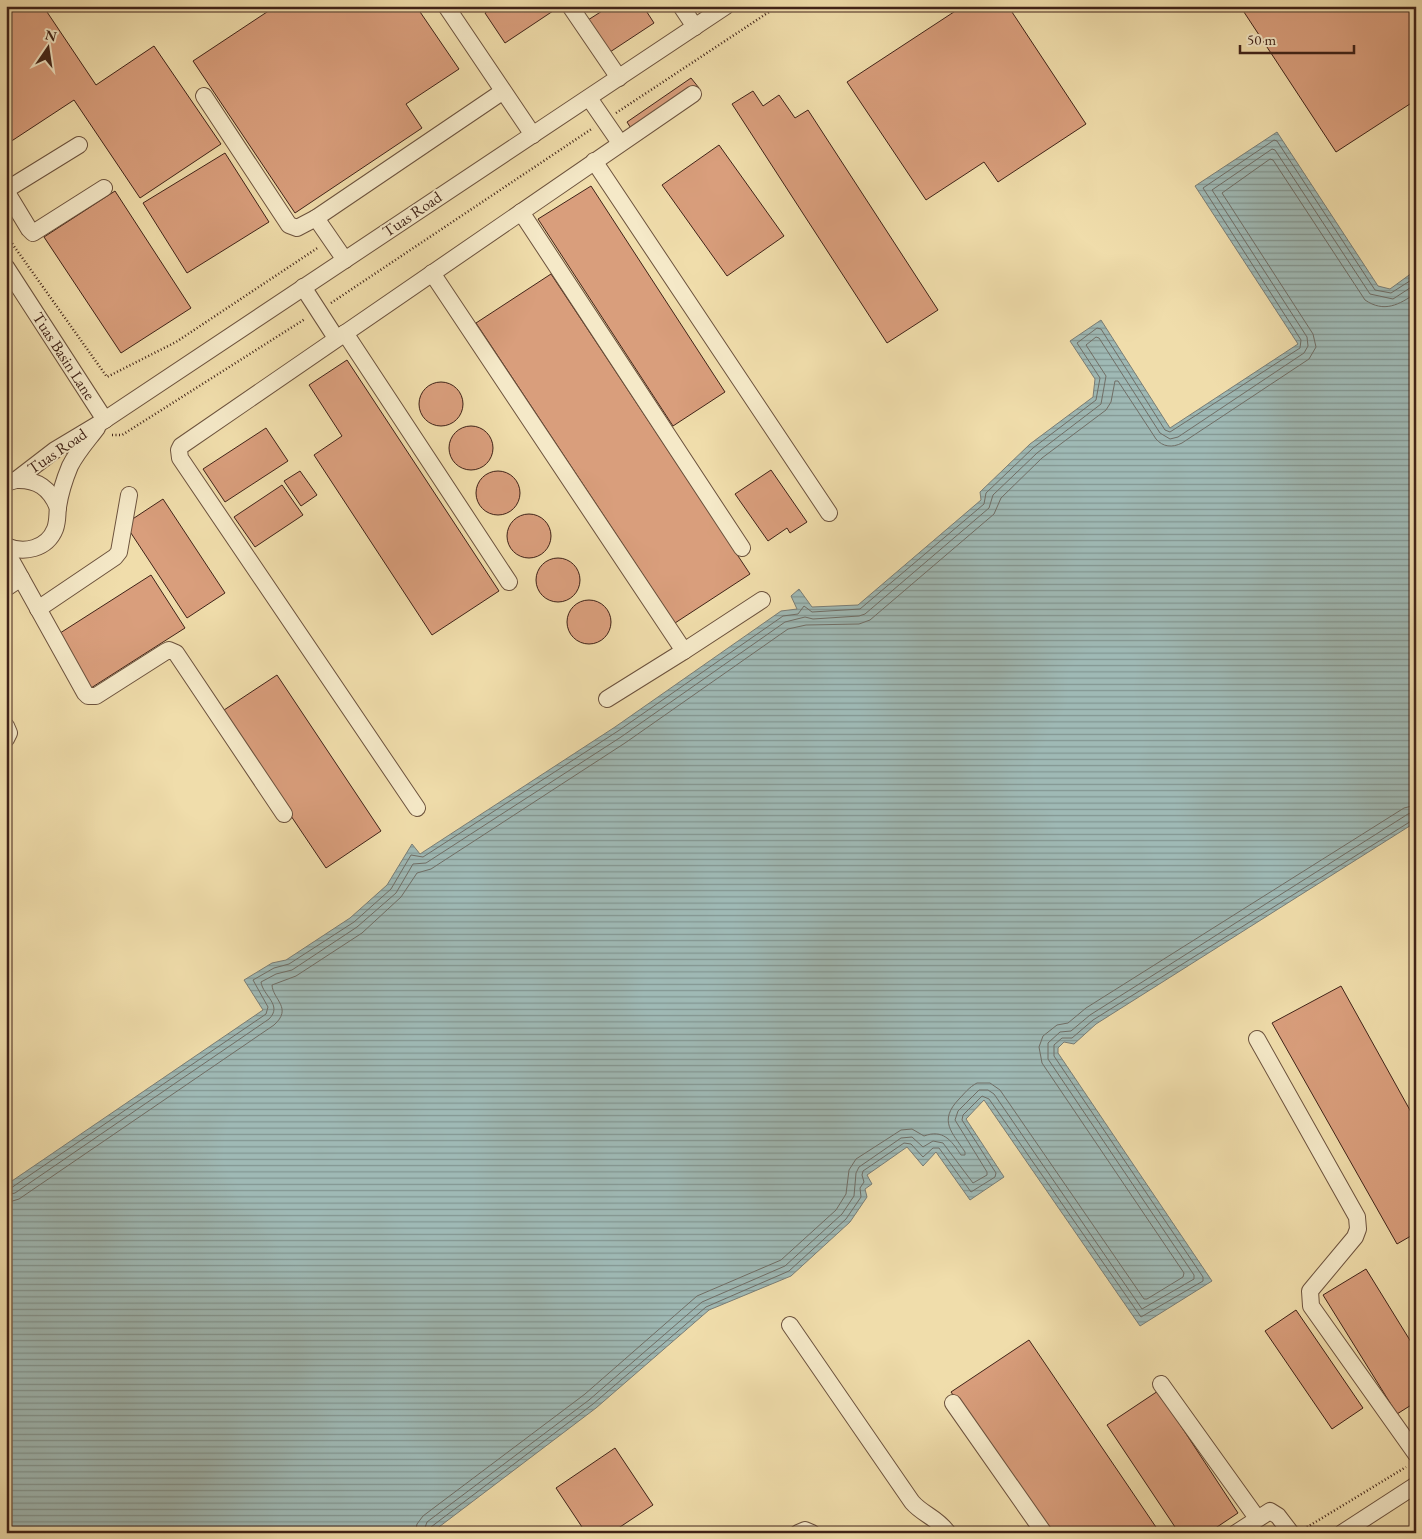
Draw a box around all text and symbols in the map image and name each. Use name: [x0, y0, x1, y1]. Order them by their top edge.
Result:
north arrow: [22, 22, 72, 72]
scale bar: [1240, 22, 1353, 54]
text: N: [43, 25, 59, 46]
text: 50 m: [1247, 30, 1276, 49]
street label: Tuas Road: [378, 186, 447, 242]
street label: Tuas Basin Lane: [28, 308, 100, 404]
street label: Tuas Road: [23, 423, 92, 479]

